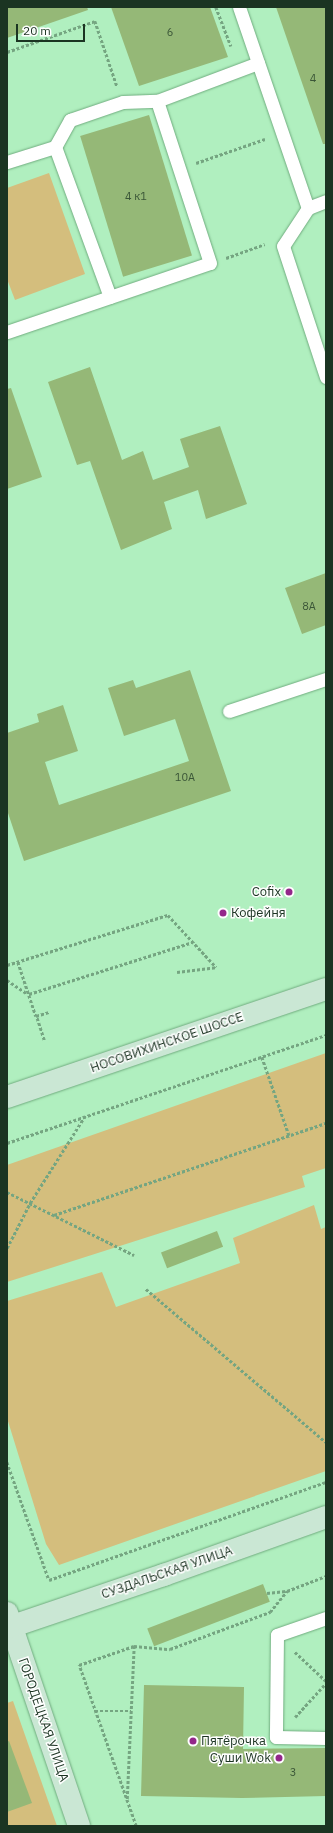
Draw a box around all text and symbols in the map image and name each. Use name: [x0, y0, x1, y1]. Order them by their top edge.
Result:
scale bar: [18, 16, 87, 42]
text: 20 m: [23, 23, 51, 38]
house number: 6: [167, 25, 173, 39]
house number: 4: [310, 71, 316, 85]
house number: 4 к1: [125, 189, 147, 203]
house number: 8A: [302, 599, 316, 613]
house number: 10А: [175, 770, 195, 784]
place label: Cofix: [252, 884, 281, 900]
marker: Cofix: [284, 887, 294, 897]
place label: Кофейня: [231, 905, 286, 921]
marker: Кофейня: [218, 908, 228, 918]
street label: НОСОВИХИНСКОЕ ШОССЕ: [88, 1009, 246, 1077]
street label: СУЗДАЛЬСКАЯ УЛИЦА: [99, 1543, 235, 1603]
street label: ГОРОДЕЦКАЯ УЛИЦА: [14, 1656, 72, 1784]
place label: Пятёрочка: [201, 1733, 266, 1749]
marker: Пятёрочка: [188, 1736, 198, 1746]
place label: Суши Wok: [210, 1750, 271, 1766]
marker: Суши Wok: [274, 1753, 284, 1763]
house number: 3: [290, 1765, 296, 1779]

